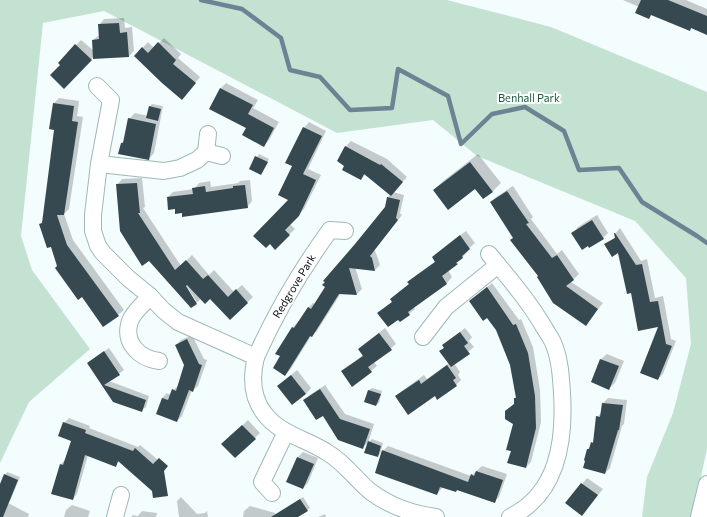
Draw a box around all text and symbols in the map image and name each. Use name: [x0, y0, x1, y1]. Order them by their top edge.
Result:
park label: Benhall Park: [498, 91, 560, 104]
street label: Redgrove Park: [269, 251, 318, 320]

